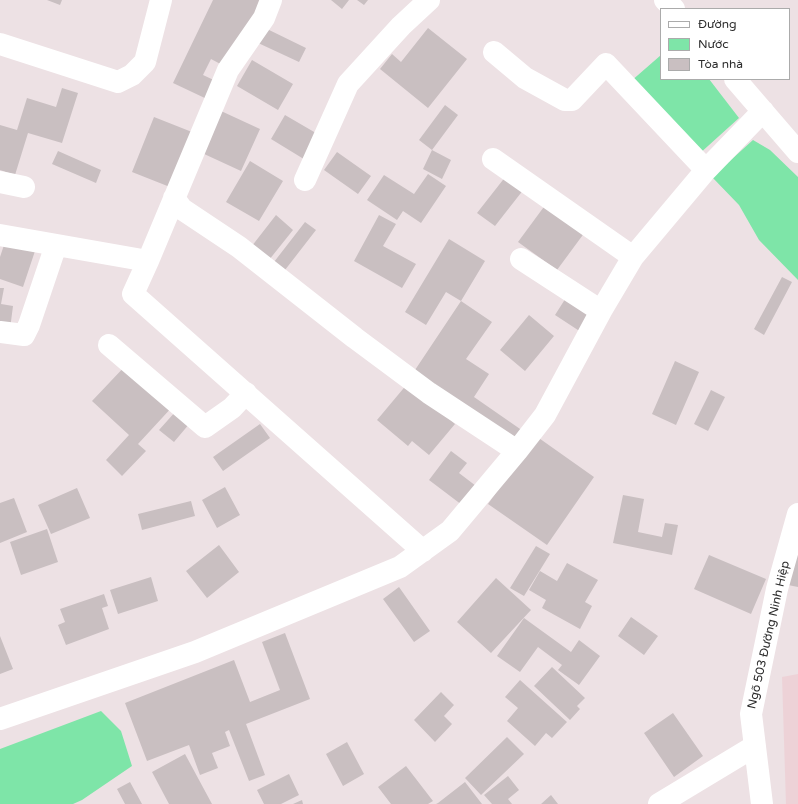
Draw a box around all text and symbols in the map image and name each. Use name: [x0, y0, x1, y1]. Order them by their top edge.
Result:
legend: [660, 8, 790, 80]
text: Đường: [698, 17, 737, 31]
text: Nước: [698, 37, 729, 51]
text: Tòa nhà: [698, 57, 743, 71]
street label: Ngõ 503 Đường Ninh Hiệp: [745, 560, 793, 710]

